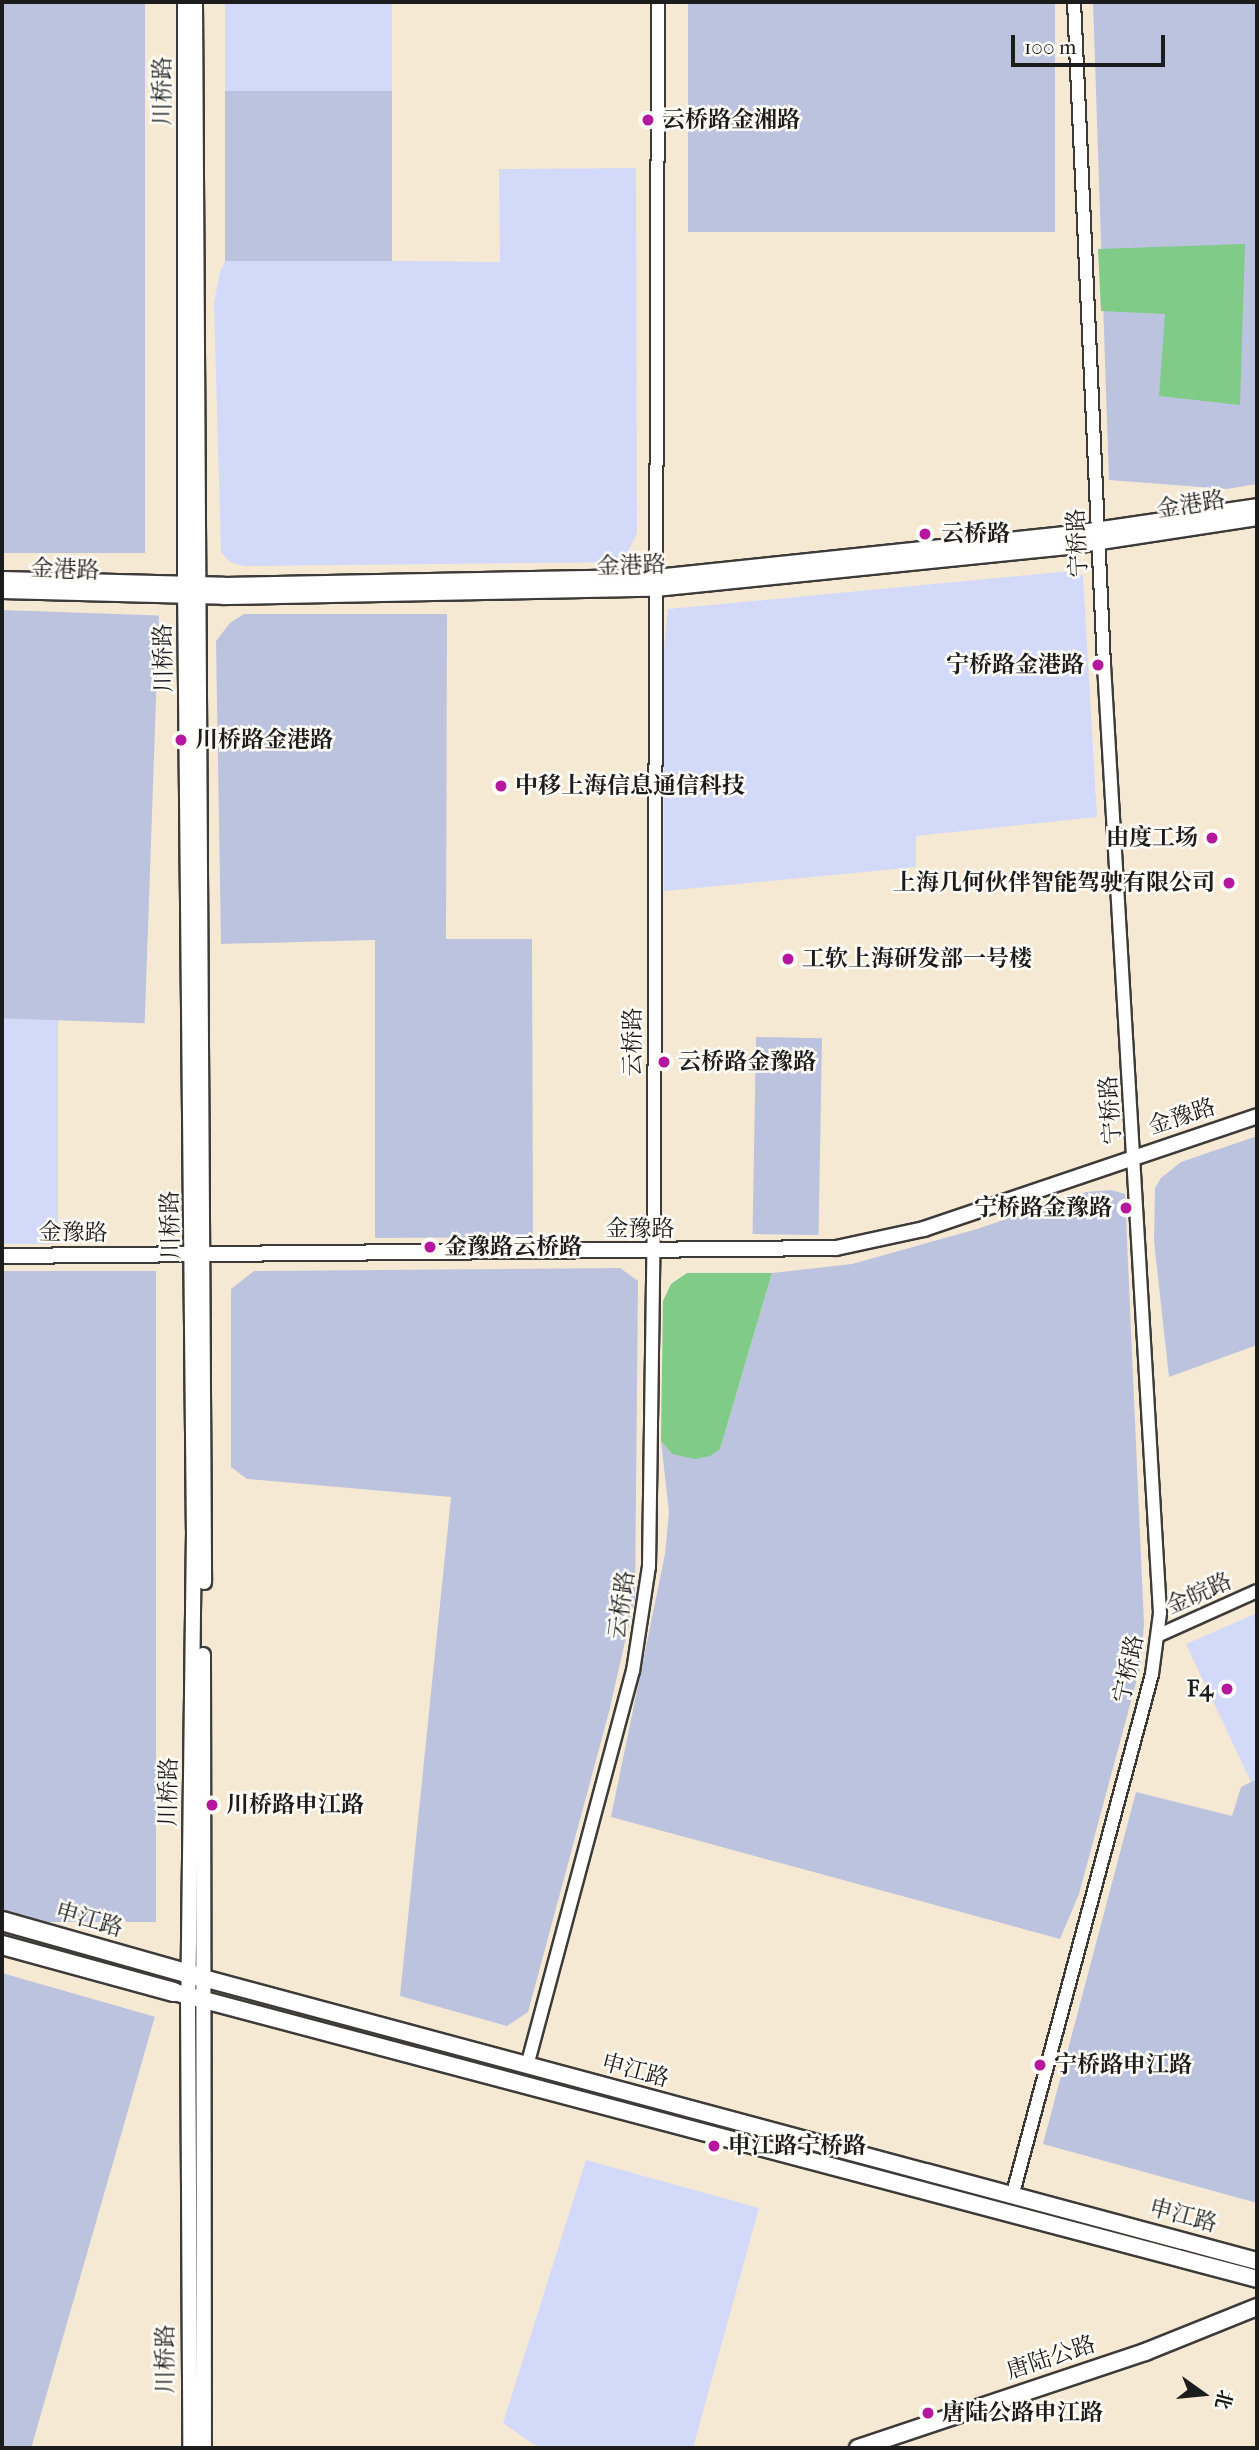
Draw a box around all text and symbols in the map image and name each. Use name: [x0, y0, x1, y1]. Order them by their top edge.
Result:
scale bar: [1014, 21, 1168, 65]
text: 100 m: [1024, 35, 1077, 59]
street label: 川桥路: [149, 57, 177, 125]
place label: 云桥路金湘路: [662, 106, 800, 134]
marker: 云桥路金湘路: [640, 112, 656, 128]
street label: 金港路: [1155, 486, 1227, 524]
street label: 宁桥路: [1062, 508, 1094, 578]
place label: 云桥路: [941, 520, 1010, 548]
marker: 云桥路: [915, 524, 935, 544]
street label: 金港路: [596, 551, 666, 581]
street label: 金港路: [30, 555, 100, 585]
street label: 川桥路: [150, 623, 178, 693]
place label: 宁桥路金港路: [946, 651, 1084, 679]
marker: 宁桥路金港路: [1090, 657, 1106, 673]
place label: 川桥路金港路: [195, 726, 333, 754]
marker: 川桥路金港路: [173, 732, 189, 748]
place label: 中移上海信息通信科技: [515, 772, 745, 800]
marker: 中移上海信息通信科技: [493, 778, 509, 794]
place label: 由度工场: [1106, 824, 1198, 852]
marker: 由度工场: [1204, 830, 1220, 846]
place label: 上海几何伙伴智能驾驶有限公司: [893, 869, 1215, 897]
marker: 上海几何伙伴智能驾驶有限公司: [1221, 875, 1237, 891]
place label: 工软上海研发部一号楼: [802, 945, 1032, 973]
marker: 工软上海研发部一号楼: [780, 951, 796, 967]
street label: 云桥路: [619, 1008, 647, 1076]
place label: 云桥路金豫路: [678, 1048, 816, 1076]
marker: 云桥路金豫路: [656, 1054, 672, 1070]
street label: 宁桥路: [1095, 1075, 1127, 1145]
street label: 金豫路: [1145, 1093, 1219, 1141]
street label: 川桥路: [157, 1190, 185, 1260]
place label: 宁桥路金豫路: [974, 1194, 1112, 1222]
marker: 宁桥路金豫路: [1118, 1200, 1134, 1216]
street label: 金豫路: [606, 1215, 674, 1243]
street label: 金豫路: [38, 1219, 108, 1247]
place label: 金豫路云桥路: [444, 1233, 582, 1261]
marker: 金豫路云桥路: [422, 1239, 438, 1255]
street label: 金皖路: [1162, 1567, 1236, 1621]
street label: 云桥路: [604, 1569, 640, 1641]
street label: 宁桥路: [1108, 1632, 1150, 1706]
place label: F4: [1187, 1675, 1213, 1703]
marker: F4: [1219, 1681, 1235, 1697]
street label: 川桥路: [155, 1757, 183, 1827]
place label: 川桥路申江路: [226, 1791, 364, 1819]
marker: 川桥路申江路: [204, 1797, 220, 1813]
street label: 申江路: [52, 1897, 126, 1943]
street label: 申江路: [598, 2049, 672, 2093]
place label: 宁桥路申江路: [1054, 2051, 1192, 2079]
marker: 宁桥路申江路: [1032, 2057, 1048, 2073]
place label: 申江路宁桥路: [728, 2132, 866, 2160]
marker: 申江路宁桥路: [706, 2138, 722, 2154]
street label: 申江路: [1146, 2194, 1220, 2238]
street label: 川桥路: [152, 2325, 180, 2393]
street label: 唐陆公路: [1003, 2331, 1099, 2385]
north arrow: [1168, 2359, 1238, 2429]
text: 北: [1210, 2387, 1236, 2411]
place label: 唐陆公路申江路: [942, 2399, 1103, 2427]
marker: 唐陆公路申江路: [920, 2405, 936, 2421]

